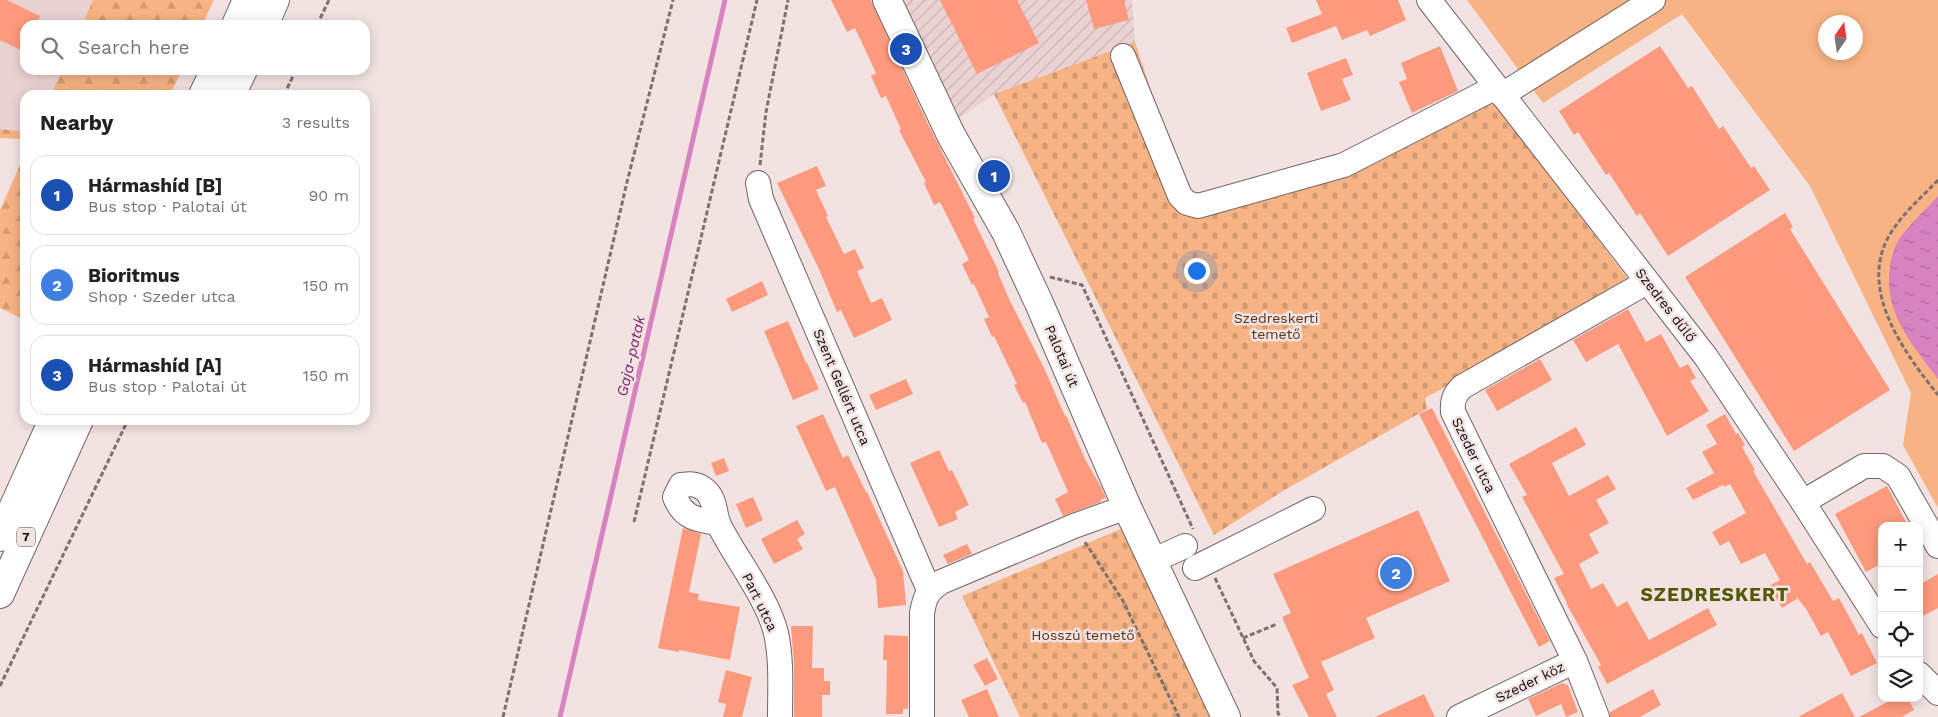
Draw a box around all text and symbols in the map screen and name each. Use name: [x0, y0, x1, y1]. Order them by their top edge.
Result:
north arrow: [1818, 15, 1863, 60]
search box: [20, 20, 370, 75]
pin: 3: [890, 30, 922, 68]
icon: search: [38, 34, 66, 62]
text: Search here: [78, 36, 189, 59]
text: Nearby: [40, 110, 113, 135]
text: 3 results: [282, 113, 350, 132]
pin: 1: [978, 157, 1010, 195]
text: Hármashíd [B]: [88, 174, 223, 197]
text: 1: [54, 186, 60, 205]
text: 90 m: [308, 186, 349, 205]
text: Bus stop · Palotai út: [88, 197, 247, 216]
your location: [1184, 258, 1210, 284]
text: Bioritmus: [88, 264, 180, 287]
street label: Szedres dűlő: [1632, 265, 1700, 345]
text: 2: [52, 276, 62, 295]
text: 150 m: [303, 276, 349, 295]
text: Shop · Szeder utca: [88, 287, 236, 306]
park label: Szedreskerti temető: [1234, 310, 1318, 342]
water label: Gaja-patak: [613, 313, 649, 398]
street label: Palotai út: [1042, 323, 1082, 390]
street label: Szent Gellért utca: [810, 327, 874, 448]
text: Hármashíd [A]: [88, 354, 222, 377]
text: 3: [52, 366, 62, 385]
text: 150 m: [303, 366, 349, 385]
text: Bus stop · Palotai út: [88, 377, 247, 396]
street label: Szeder utca: [1449, 415, 1499, 495]
map controls: [1878, 522, 1923, 702]
button: +: [1878, 522, 1923, 567]
road number: 7: [17, 528, 35, 546]
pin: 2: [1380, 554, 1412, 592]
button: −: [1878, 567, 1923, 612]
street label: Part utca: [739, 570, 781, 634]
district label: SZEDRESKERT: [1641, 583, 1789, 606]
button: locate: [1878, 612, 1923, 657]
park label: Hosszú temető: [1031, 627, 1135, 643]
button: layers: [1878, 657, 1923, 702]
street label: Szeder köz: [1493, 658, 1567, 706]

